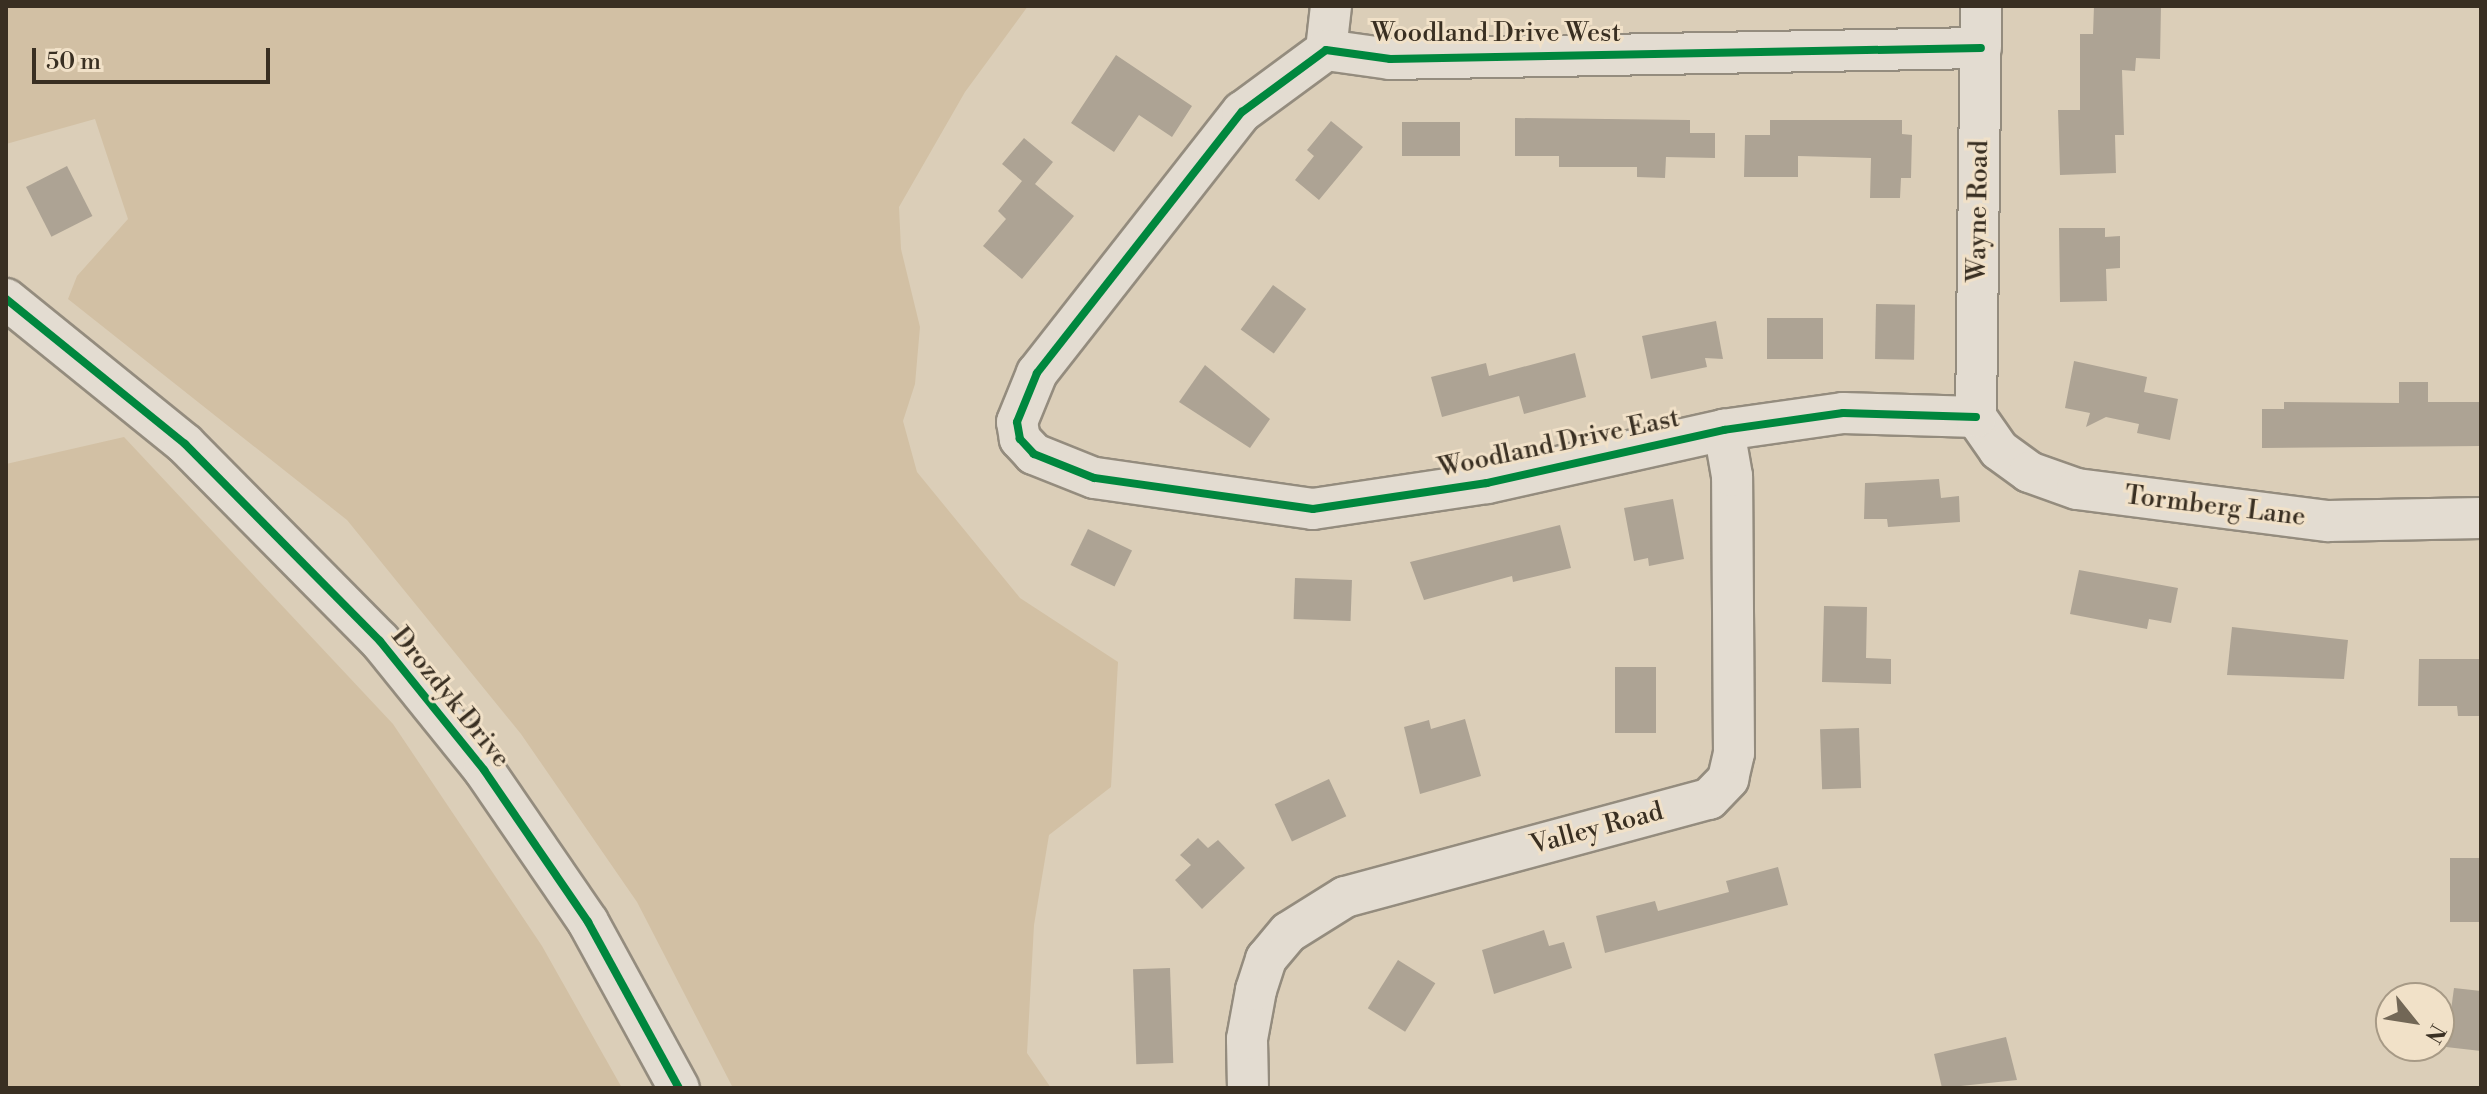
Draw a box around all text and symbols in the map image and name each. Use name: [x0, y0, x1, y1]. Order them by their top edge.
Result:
street label: Woodland Drive West: [1371, 18, 1621, 50]
scale bar: [36, 32, 274, 82]
text: 50 m: [46, 47, 101, 77]
street label: Wayne Road: [1962, 140, 1996, 282]
street label: Woodland Drive East: [1436, 403, 1682, 485]
street label: Tormberg Lane: [2123, 480, 2307, 534]
street label: Drozdyk Drive: [384, 622, 516, 774]
street label: Valley Road: [1527, 796, 1667, 862]
north arrow: [2375, 982, 2455, 1062]
text: N: [2418, 1019, 2451, 1048]

